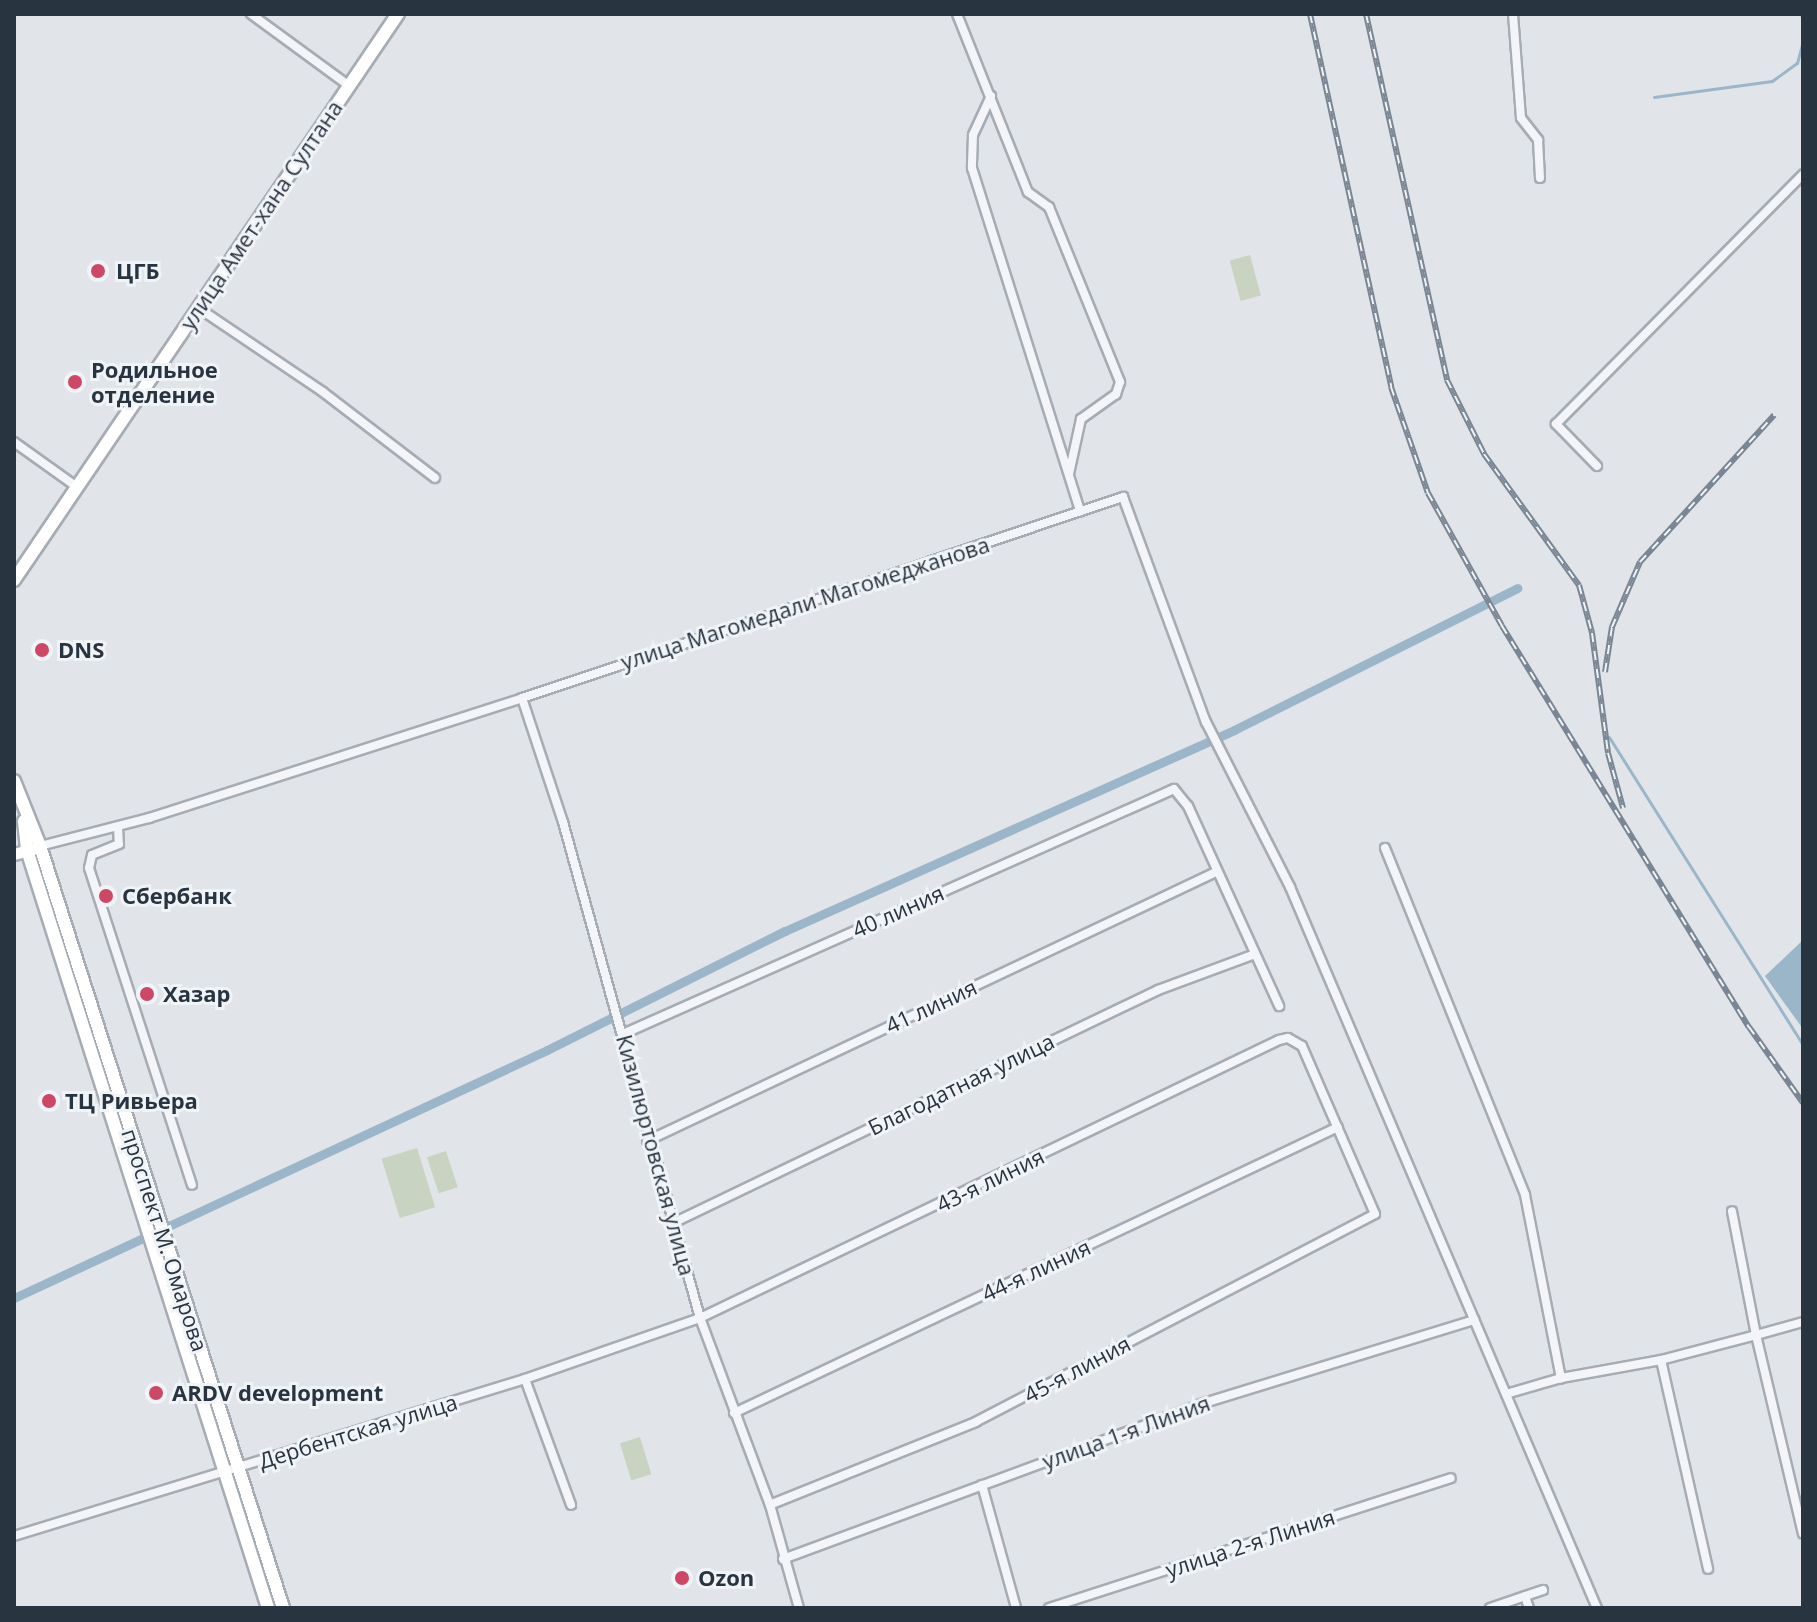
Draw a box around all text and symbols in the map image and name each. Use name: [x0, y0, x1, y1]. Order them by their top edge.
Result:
street label: улица Амет-хана Султана: [174, 95, 348, 335]
place label: ЦГБ: [116, 258, 160, 284]
marker: ЦГБ: [87, 260, 109, 282]
place label: Родильное отделение: [91, 356, 218, 408]
marker: Родильное отделение: [66, 373, 84, 391]
street label: улица Магомедали Магомеджановa: [617, 531, 993, 675]
place label: DNS: [58, 637, 104, 663]
marker: DNS: [33, 641, 51, 659]
street label: 40 линия: [848, 879, 948, 943]
place label: Сбербанк: [122, 883, 232, 909]
marker: Сбербанк: [97, 887, 115, 905]
street label: 41 линия: [881, 973, 981, 1039]
place label: Хазар: [163, 981, 230, 1007]
marker: Хазар: [138, 985, 156, 1003]
street label: Благодатная улица: [864, 1027, 1058, 1141]
street label: Кизилюртовская улица: [611, 1032, 701, 1278]
place label: ТЦ Ривьера: [65, 1088, 198, 1114]
marker: ТЦ Ривьера: [40, 1092, 58, 1110]
street label: проспект М. Омарова: [117, 1125, 213, 1355]
street label: 43-я линия: [932, 1143, 1048, 1217]
street label: 44-я линия: [977, 1233, 1095, 1307]
street label: 45-я линия: [1019, 1330, 1135, 1408]
place label: ARDV development: [172, 1380, 383, 1406]
marker: ARDV development: [147, 1384, 165, 1402]
street label: Дербентская улица: [256, 1388, 460, 1474]
street label: улица 1-я Линия: [1039, 1389, 1213, 1475]
street label: улица 2-я Линия: [1162, 1503, 1338, 1583]
place label: Ozon: [698, 1565, 754, 1591]
marker: Ozon: [673, 1569, 691, 1587]

